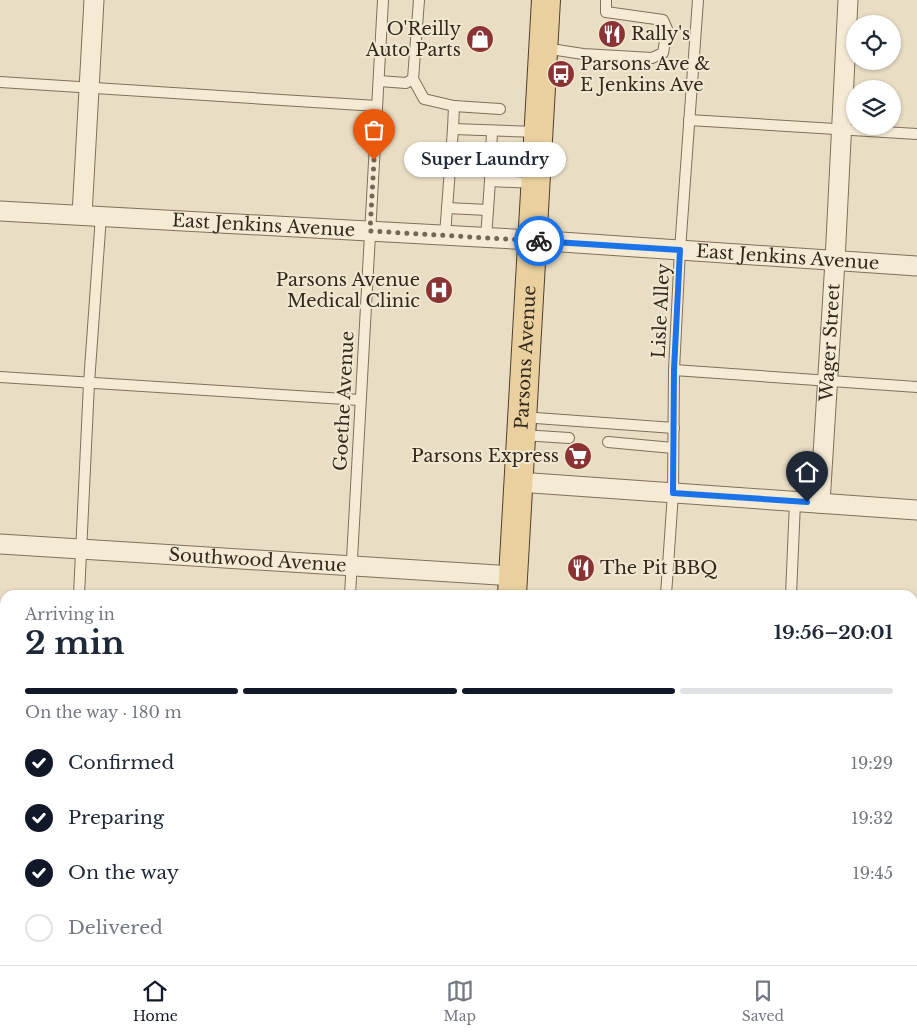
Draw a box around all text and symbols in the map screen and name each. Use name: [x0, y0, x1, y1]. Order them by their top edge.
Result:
map controls: [846, 15, 901, 135]
button: locate: [846, 15, 901, 70]
place label: O'Reilly Auto Parts: [365, 18, 461, 61]
restaurant icon: Rally's: [597, 19, 627, 49]
place label: Rally's: [631, 23, 690, 45]
shop icon: O'Reilly Auto Parts: [465, 24, 495, 54]
place label: Parsons Ave & E Jenkins Ave: [580, 53, 711, 96]
bus stop icon: Parsons Ave & E Jenkins Ave: [546, 59, 576, 89]
button: layers: [846, 80, 901, 135]
pin: [353, 109, 395, 160]
icon: bag: [360, 116, 388, 144]
callout: Super Laundry: [404, 142, 566, 178]
text: Super Laundry: [421, 149, 549, 169]
street label: East Jenkins Avenue: [171, 209, 356, 241]
courier: [514, 216, 564, 266]
icon: bike: [525, 227, 553, 255]
street label: East Jenkins Avenue: [695, 240, 880, 274]
street label: Lisle Alley: [648, 262, 675, 359]
place label: Parsons Avenue Medical Clinic: [276, 269, 420, 312]
hospital icon: Parsons Avenue Medical Clinic: [424, 275, 454, 305]
street label: Wager Street: [815, 282, 845, 403]
street label: Parsons Avenue: [510, 285, 541, 430]
street label: Goethe Avenue: [329, 330, 359, 472]
supermarket icon: Parsons Express: [563, 441, 593, 471]
place label: Parsons Express: [411, 445, 559, 467]
pin: [786, 451, 828, 502]
icon: home: [793, 458, 821, 486]
street label: Southwood Avenue: [168, 544, 347, 577]
restaurant icon: The Pit BBQ: [566, 553, 596, 583]
place label: The Pit BBQ: [600, 557, 717, 579]
text: Arriving in: [25, 604, 115, 624]
text: 19:56–20:01: [774, 621, 893, 644]
text: 2 min: [25, 623, 125, 663]
text: On the way · 180 m: [25, 702, 182, 722]
icon: check: [25, 749, 53, 777]
text: Confirmed: [68, 751, 174, 774]
text: 19:29: [851, 753, 893, 773]
icon: check: [25, 804, 53, 832]
text: Preparing: [68, 806, 164, 829]
text: 19:32: [851, 808, 893, 828]
icon: check: [25, 859, 53, 887]
text: On the way: [68, 861, 179, 884]
text: 19:45: [853, 863, 893, 883]
text: Delivered: [68, 916, 163, 939]
tab: Home: [133, 977, 178, 1025]
tab: Map: [444, 977, 476, 1025]
tab: Saved: [742, 977, 784, 1025]

